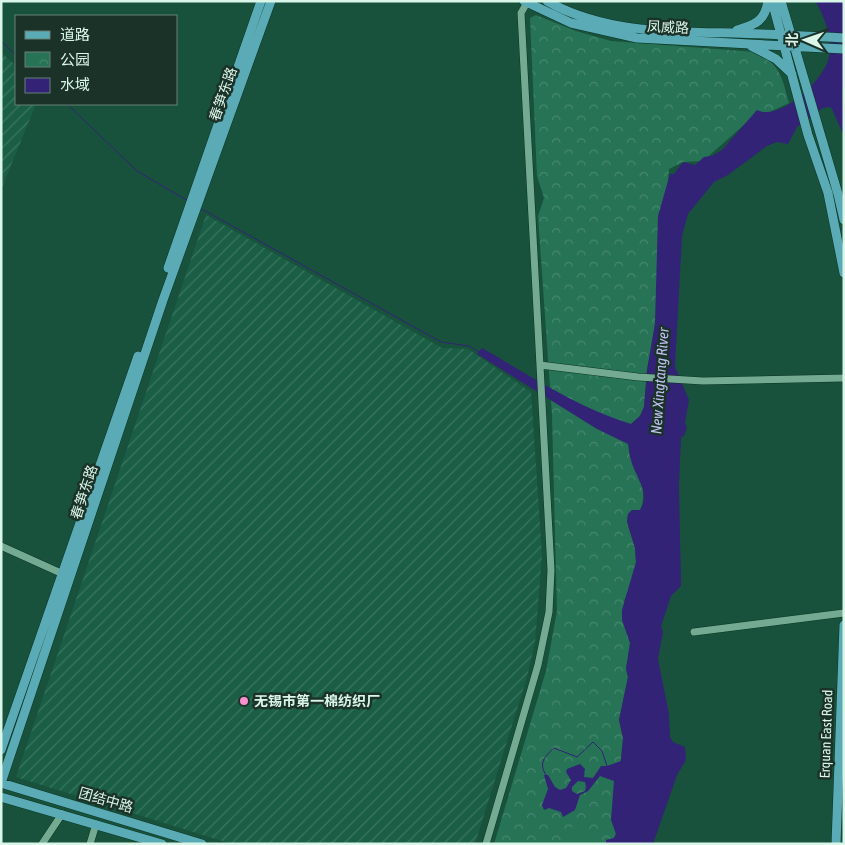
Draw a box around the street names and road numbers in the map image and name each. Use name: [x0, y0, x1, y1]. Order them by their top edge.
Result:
street label: 凤威路: [647, 18, 689, 36]
street label: 春笋东路: [206, 65, 240, 123]
street label: 春笋东路: [68, 463, 100, 521]
street label: Erquan East Road: [816, 689, 836, 779]
street label: 团结中路: [77, 785, 135, 815]

